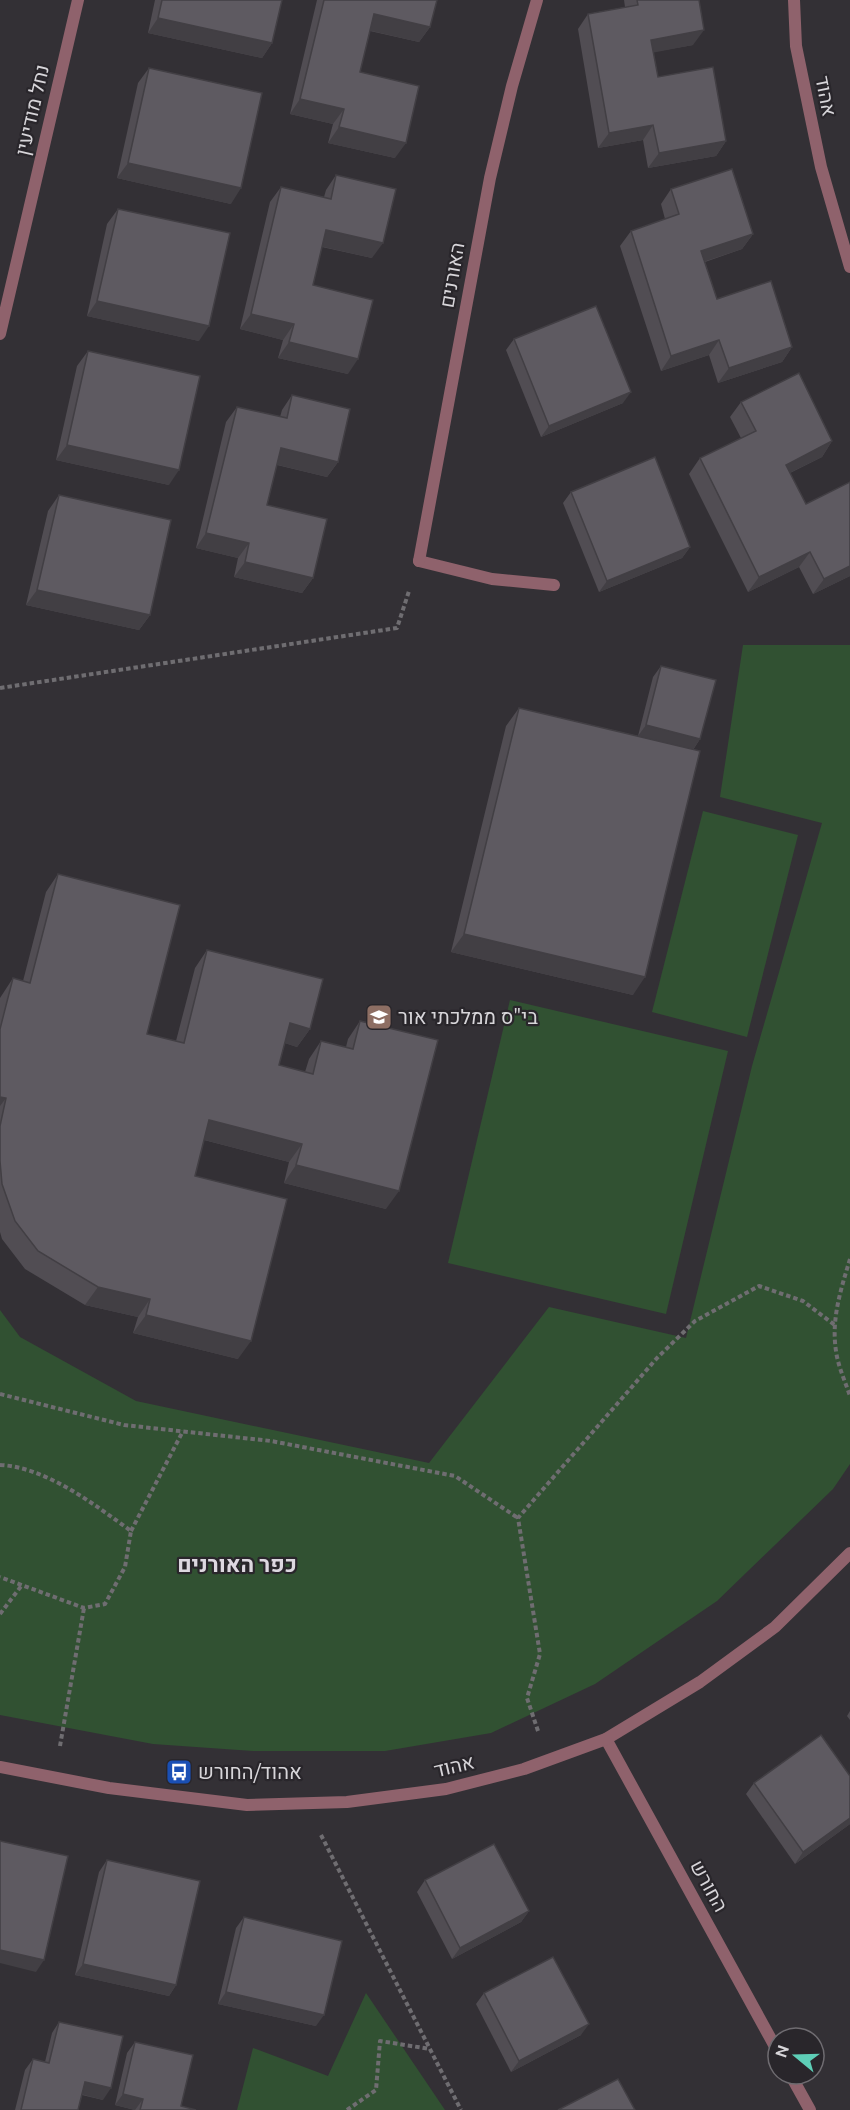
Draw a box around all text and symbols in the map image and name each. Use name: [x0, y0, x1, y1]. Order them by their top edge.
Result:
street label: נחל מודיעין: [10, 62, 53, 158]
street label: אהוד: [811, 74, 842, 118]
street label: האורנים: [434, 240, 469, 310]
school or university icon: בי"ס ממלכתי אור: [364, 1002, 394, 1032]
place label: בי"ס ממלכתי אור: [398, 1005, 538, 1028]
district label: כפר האורנים: [177, 1551, 297, 1576]
street label: אהוד: [431, 1750, 476, 1781]
bus stop icon: אהוד/החורש: [164, 1757, 194, 1787]
place label: אהוד/החורש: [198, 1760, 302, 1783]
street label: החורש: [686, 1856, 733, 1916]
north arrow: [766, 2026, 826, 2086]
text: N: [771, 2043, 792, 2060]

